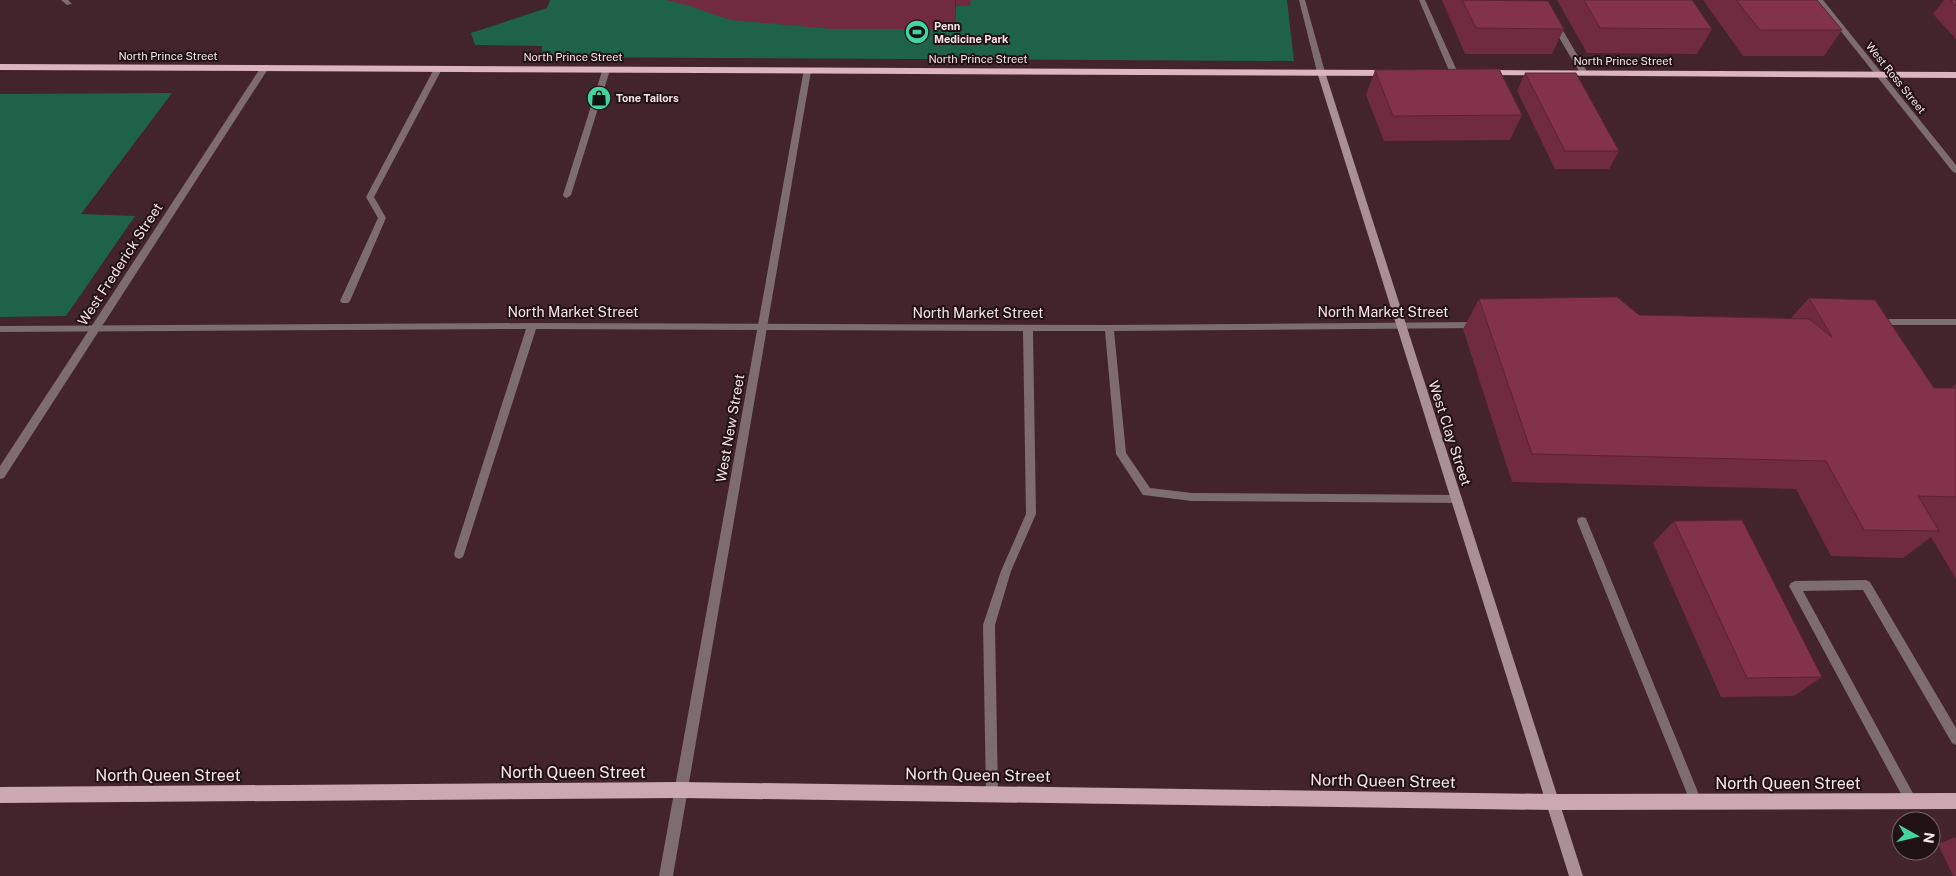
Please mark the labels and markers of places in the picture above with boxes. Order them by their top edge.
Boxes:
sports icon: Penn Medicine Park [904,19,930,45]
place label: Penn Medicine Park [934,20,1009,45]
shop icon: Tone Tailors [586,85,612,111]
place label: Tone Tailors [616,92,679,104]

